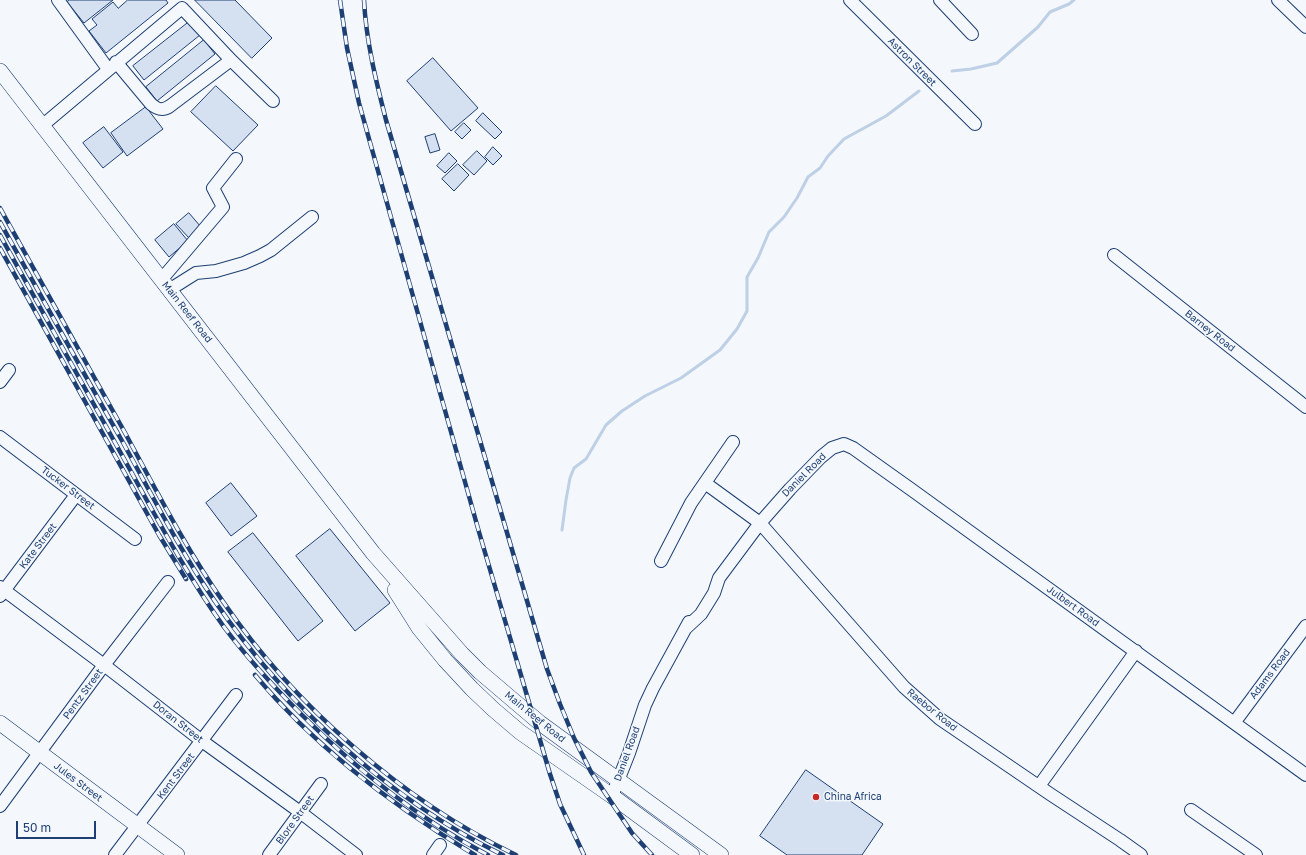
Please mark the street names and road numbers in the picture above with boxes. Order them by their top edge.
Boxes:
street label: Astron Street [885,35,939,89]
street label: Main Reef Road [159,279,215,345]
street label: Barney Road [1182,308,1238,354]
street label: Daniel Road [779,450,829,500]
street label: Tucker Street [39,464,97,512]
street label: Kate Street [17,521,59,571]
street label: Julbert Road [1044,583,1102,629]
street label: Adams Road [1247,647,1293,701]
street label: Pentz Street [61,666,105,722]
street label: Raebor Road [904,686,960,734]
street label: Main Reef Road [502,689,568,745]
street label: Doran Street [150,699,206,745]
street label: Daniel Road [612,725,642,783]
street label: Kent Street [155,751,197,801]
street label: Jules Street [51,760,105,804]
street label: Blore Street [273,793,317,847]

